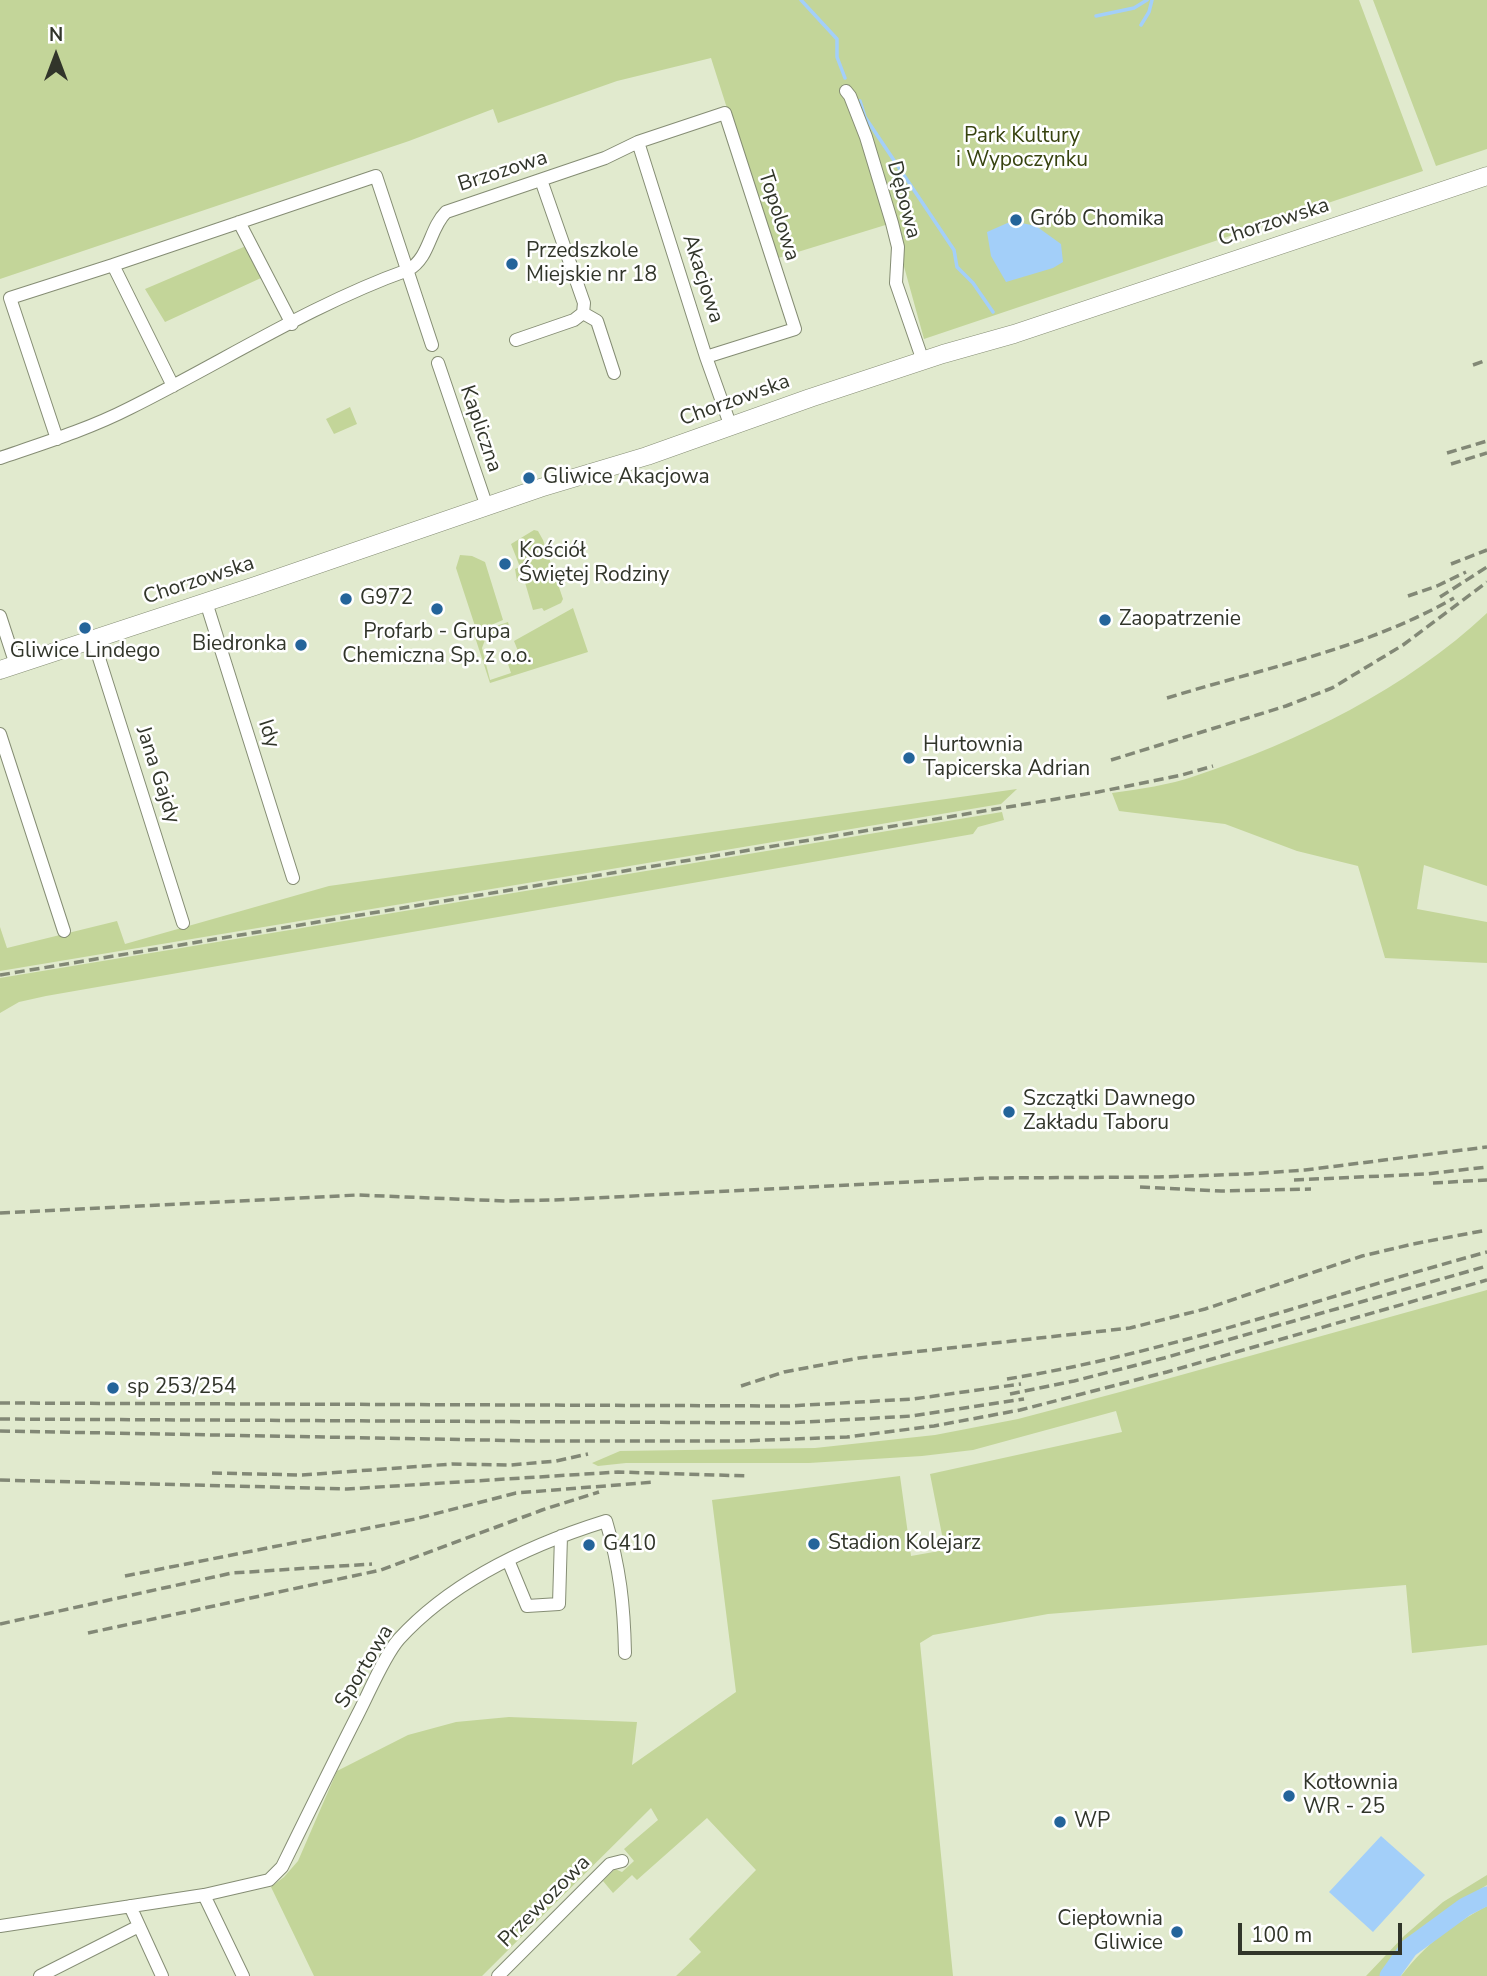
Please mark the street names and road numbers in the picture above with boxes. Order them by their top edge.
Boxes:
street label: Brzozowa [455,146,551,198]
street label: Dębowa [881,159,925,241]
street label: Topolowa [752,168,804,264]
street label: Chorzowska [1215,193,1333,253]
street label: Akacjowa [676,232,728,326]
street label: Chorzowska [676,369,794,433]
street label: Kapliczna [453,382,507,476]
street label: Chorzowska [140,551,258,611]
street label: Idy [252,717,284,751]
street label: Jana Gajdy [129,723,185,827]
street label: Sportowa [330,1621,400,1713]
street label: Przewozowa [494,1851,596,1953]

